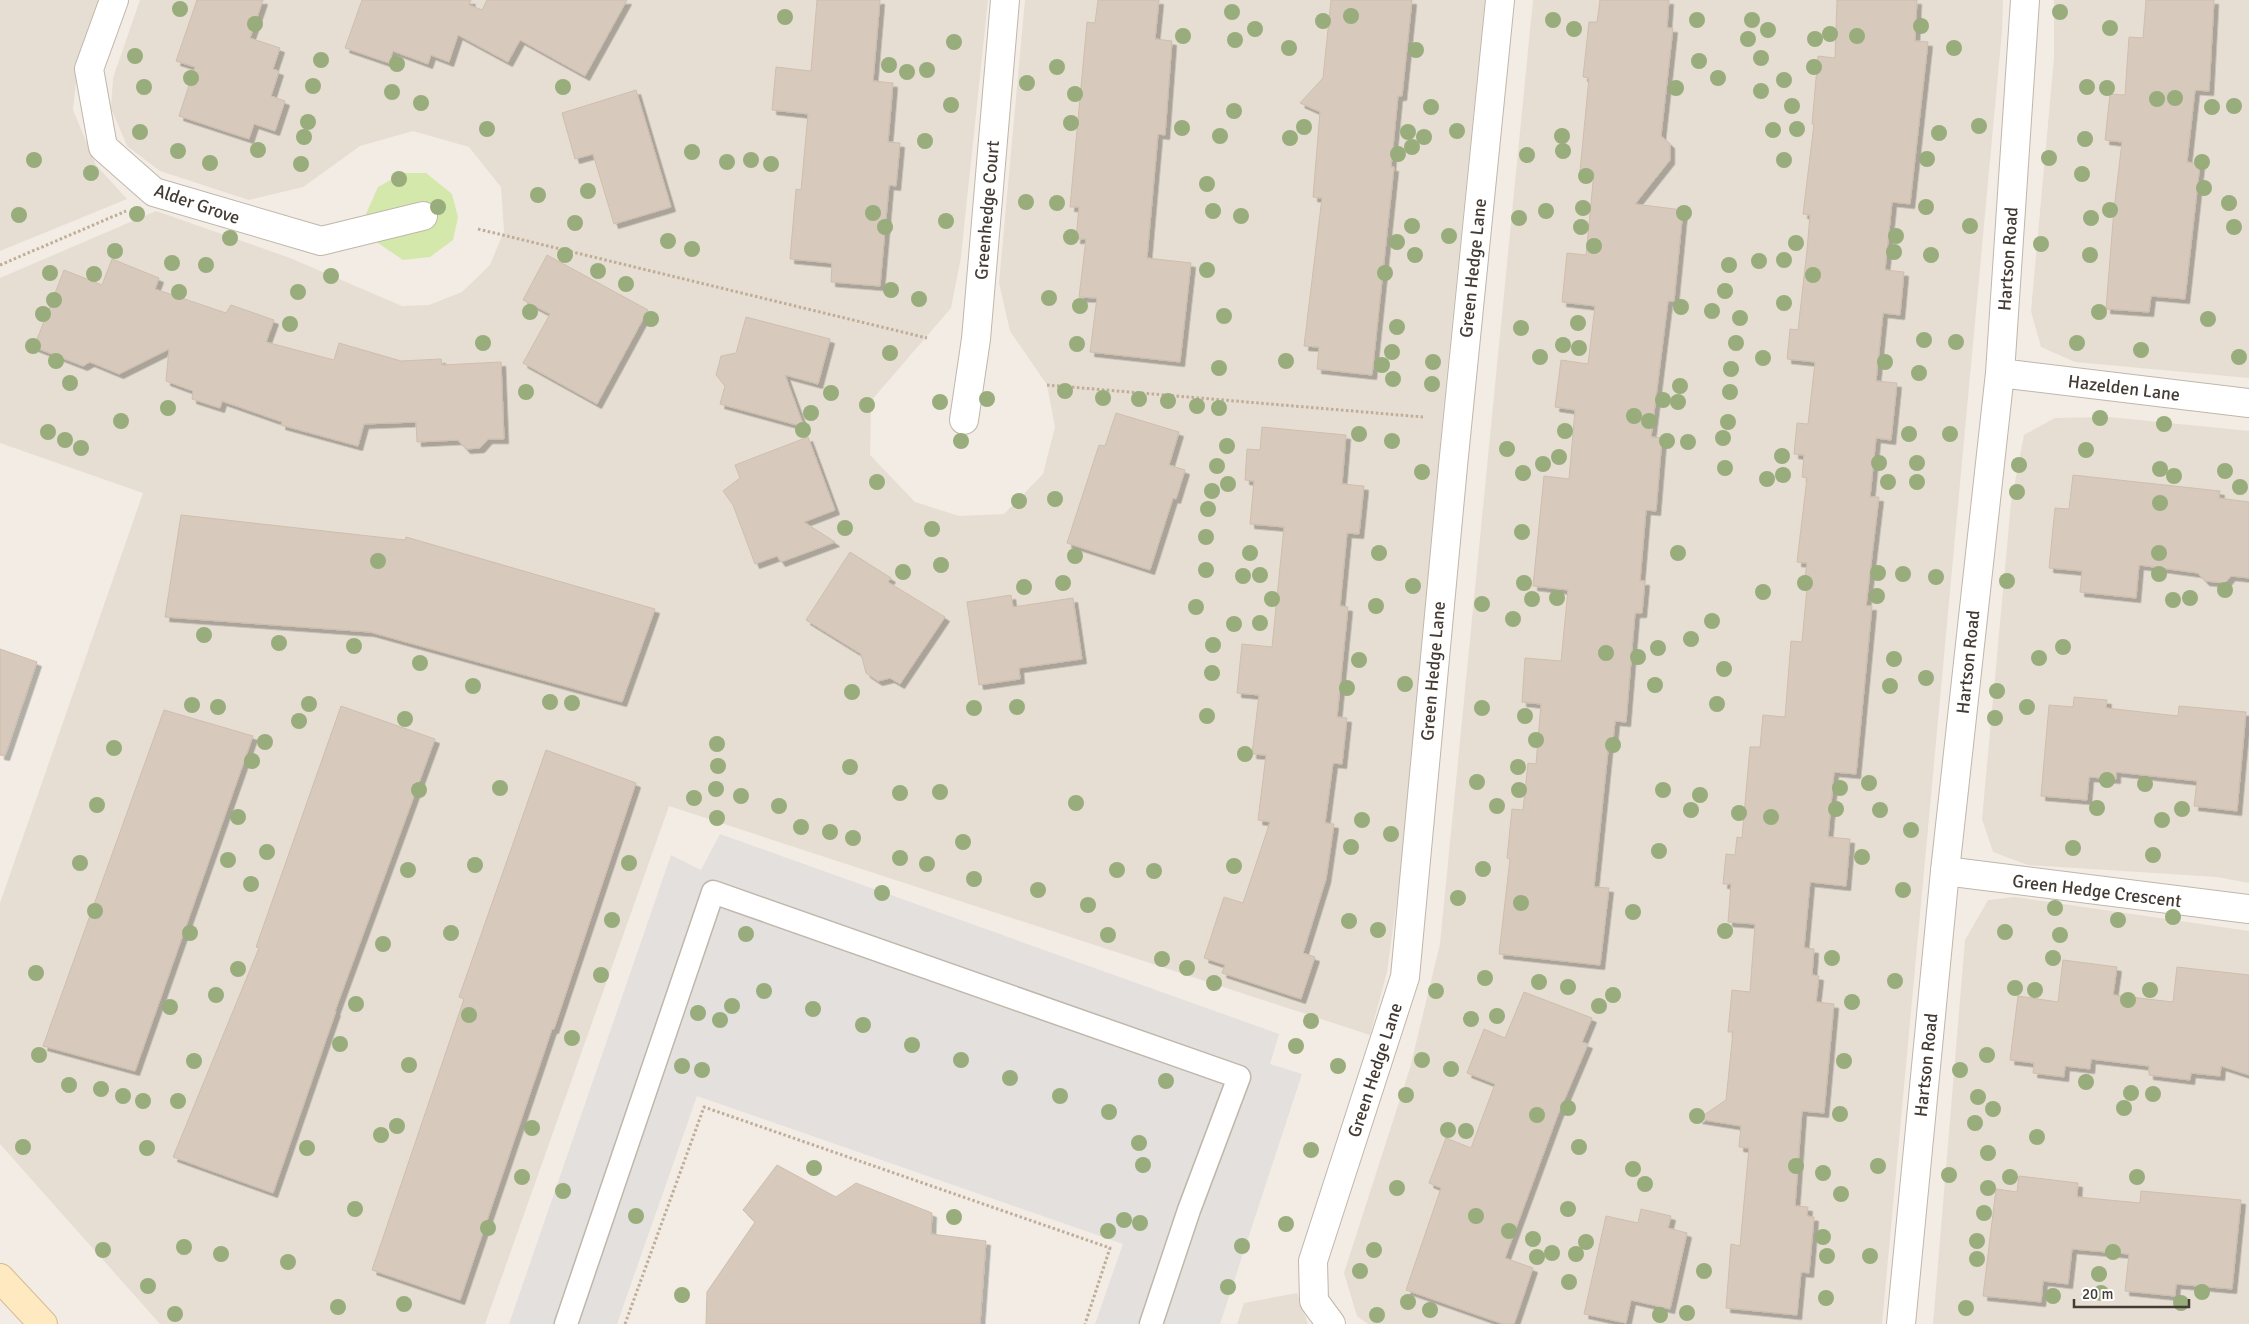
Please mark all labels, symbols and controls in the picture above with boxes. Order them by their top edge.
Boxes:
street label: Greenhedge Court [970,139,1004,281]
street label: Alder Grove [151,179,243,229]
street label: Green Hedge Lane [1455,197,1491,339]
street label: Hartson Road [1993,206,2023,312]
street label: Hazelden Lane [2067,370,2181,406]
street label: Green Hedge Lane [1416,600,1450,742]
street label: Hartson Road [1952,609,1984,715]
street label: Green Hedge Crescent [2011,870,2183,912]
street label: Green Hedge Lane [1343,1000,1407,1140]
street label: Hartson Road [1910,1012,1942,1118]
scale bar [2074,1276,2189,1308]
text: 20 m [2082,1285,2113,1303]

